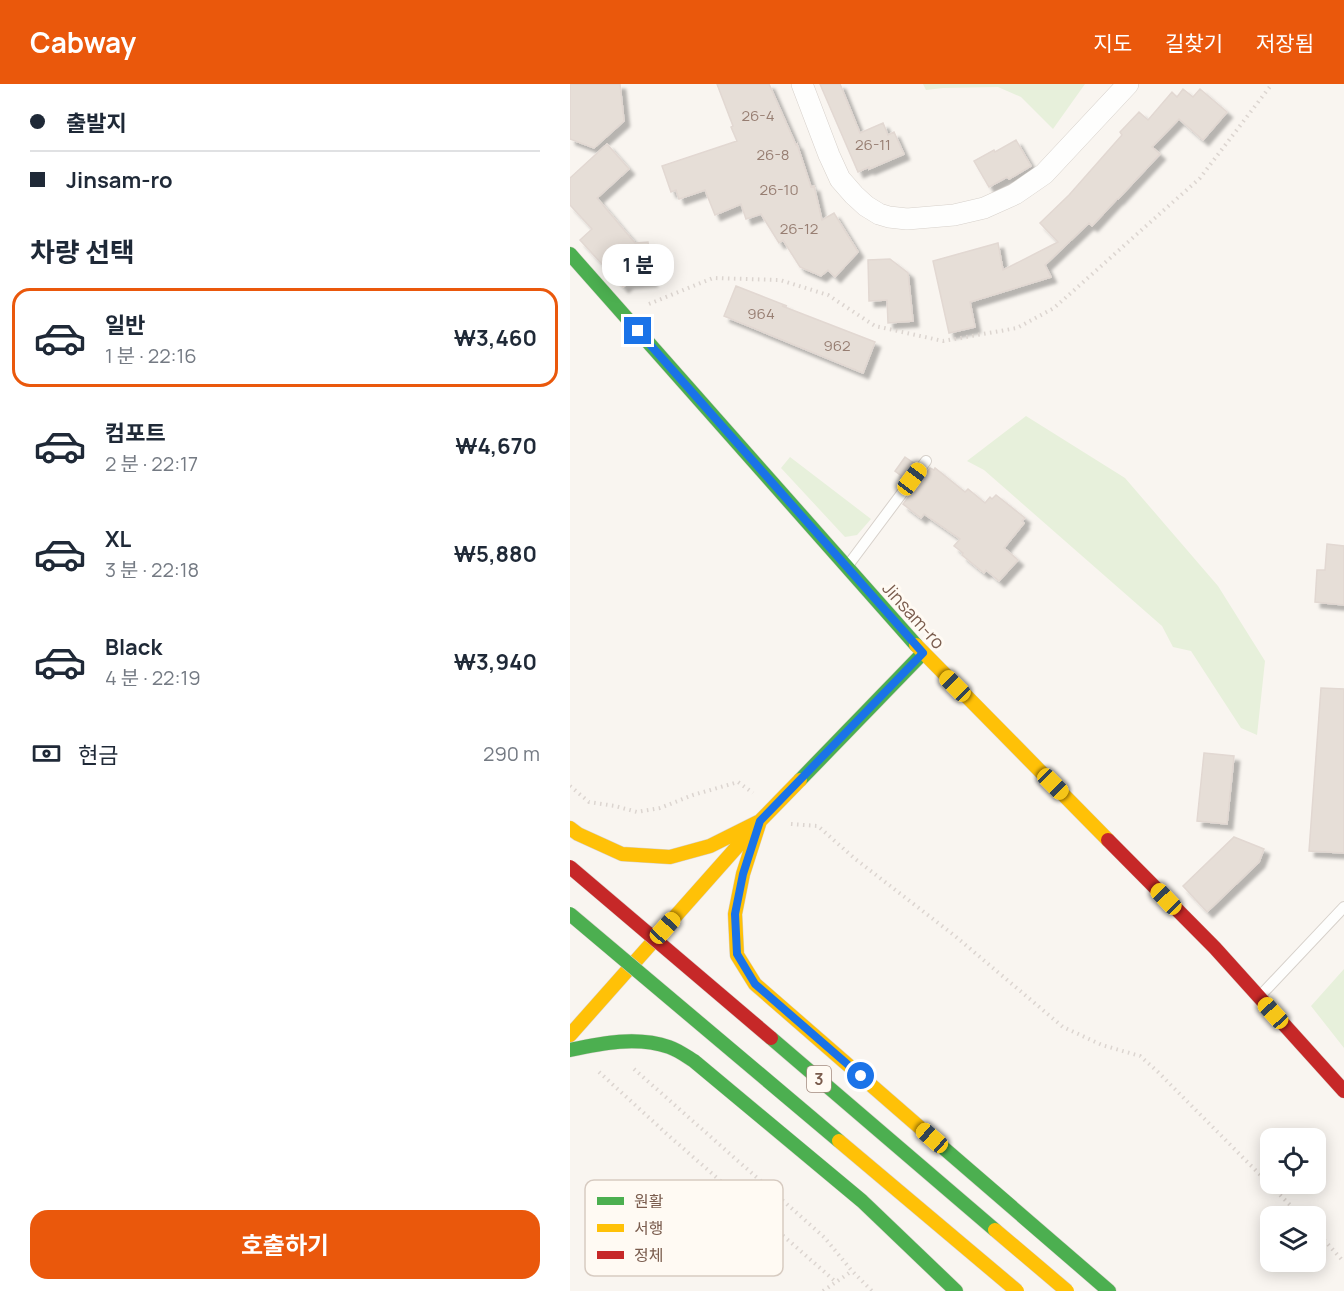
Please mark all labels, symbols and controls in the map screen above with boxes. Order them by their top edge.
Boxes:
text: Cabway [30,23,136,61]
text: 지도 [1093,29,1132,57]
text: 길찾기 [1165,29,1223,57]
text: 저장됨 [1256,29,1314,57]
house number: 26-4 [742,105,775,126]
text: 출발지 [66,108,127,138]
house number: 26-11 [855,134,891,155]
house number: 26-8 [757,144,789,165]
text: Jinsam-ro [66,165,173,195]
house number: 26-10 [759,179,799,200]
house number: 26-12 [780,218,818,239]
text: 차량 선택 [30,233,135,270]
callout: 1 분 [602,244,674,286]
text: 1 분 [622,251,654,278]
house number: 964 [747,303,775,324]
text: 일반 [105,310,145,340]
icon: car [33,311,87,365]
route end [624,317,651,344]
text: ₩3,460 [454,323,537,353]
house number: 962 [823,335,851,356]
text: 1 분 · 22:16 [105,342,197,369]
text: 컴포트 [105,418,166,448]
icon: car [33,419,87,473]
text: ₩4,670 [455,431,537,461]
text: 2 분 · 22:17 [105,450,198,477]
car [894,459,930,499]
text: XL [105,524,131,554]
icon: car [33,527,87,581]
text: ₩5,880 [454,539,537,569]
text: 3 분 · 22:18 [105,556,199,583]
street label: Jinsam-ro [877,576,951,654]
text: Black [105,632,162,662]
icon: car [33,635,87,689]
text: ₩3,940 [454,647,537,677]
text: 4 분 · 22:19 [105,664,201,691]
car [936,667,974,705]
icon: cash [30,737,63,770]
text: 현금 [78,740,118,770]
text: 290 m [483,740,540,767]
car [1034,765,1072,803]
car [1147,880,1185,918]
car [646,909,684,947]
car [1254,994,1292,1032]
route start [847,1062,874,1089]
road number: 3 [807,1066,831,1092]
car [913,1119,951,1157]
map controls [1260,1128,1326,1272]
button: locate [1260,1128,1326,1194]
legend [585,1180,783,1276]
text: 원활 [634,1190,664,1212]
button: layers [1260,1206,1326,1272]
button: 호출하기 [30,1210,540,1279]
text: 서행 [634,1217,663,1239]
text: 정체 [634,1244,663,1266]

